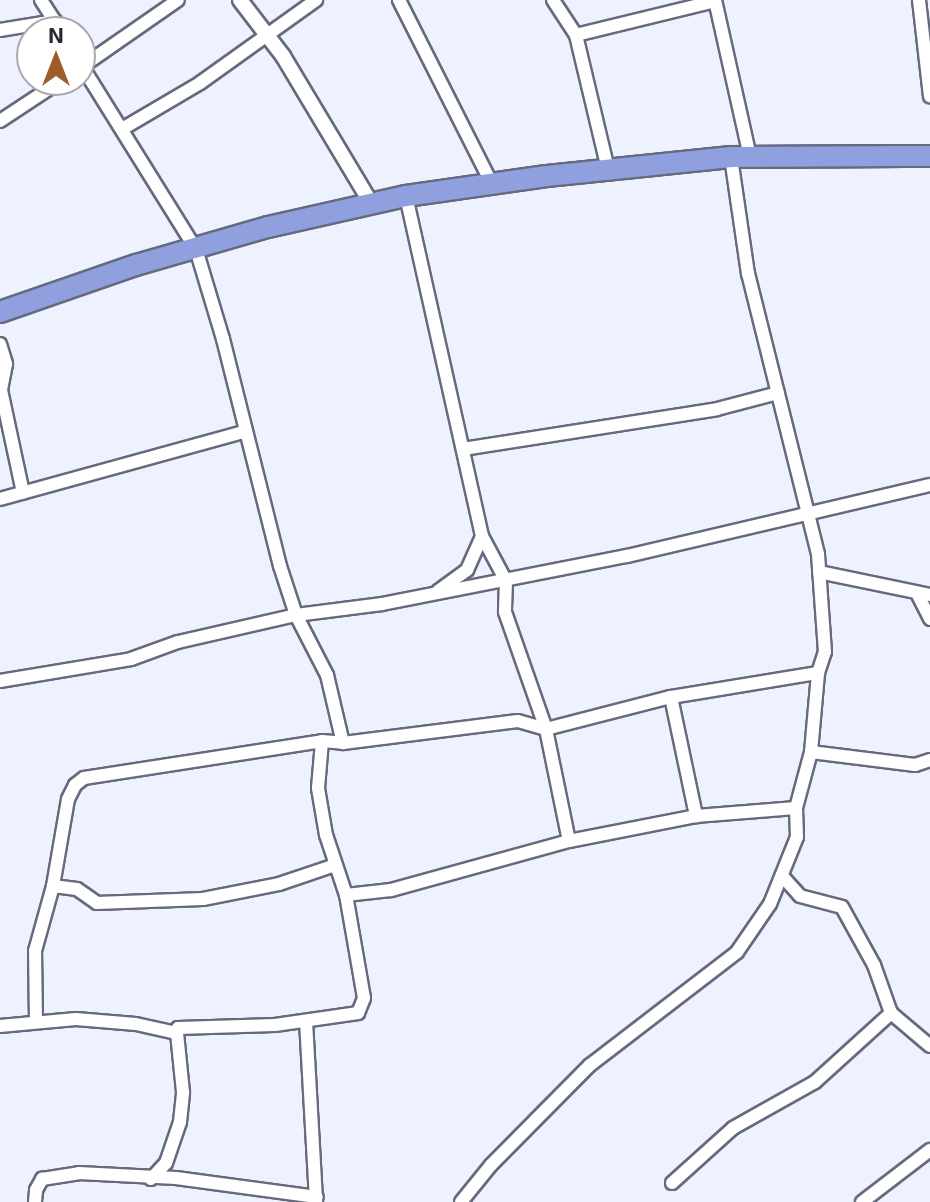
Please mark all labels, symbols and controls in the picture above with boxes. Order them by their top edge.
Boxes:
north arrow [16,16,96,96]
text: N [48,21,64,47]

